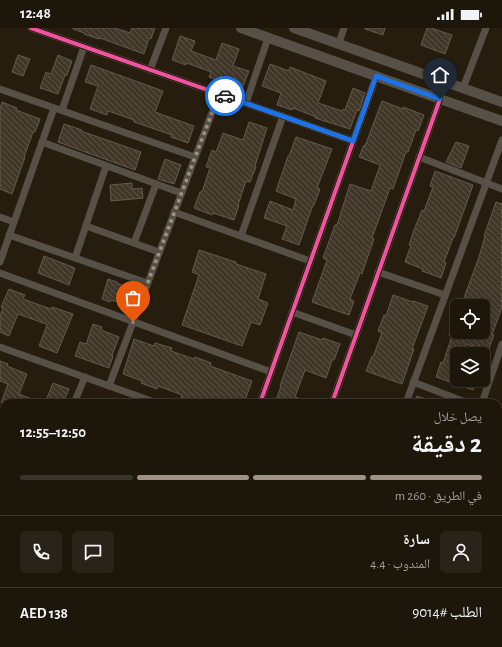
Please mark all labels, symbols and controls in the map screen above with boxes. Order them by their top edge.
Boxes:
text: 12:48 [20,6,51,21]
pin [423,58,457,99]
icon: home [429,64,451,86]
courier [205,76,245,116]
icon: car [214,85,236,107]
pin [116,281,150,322]
icon: bag [122,287,144,309]
map controls [450,299,490,387]
button: locate [450,299,490,339]
button: layers [450,347,490,387]
text: يصل خلال [434,411,482,424]
text: 12:50–12:55 [20,425,86,440]
text: 2 دقيقة [411,431,482,457]
text: في الطريق · 260 m [395,490,482,503]
button: phone [20,531,62,573]
button: chat [72,531,114,573]
button: person [440,531,482,573]
text: سارة [403,532,430,547]
text: المندوب · 4.4 [370,558,430,571]
text: الطلب #9014 [412,605,482,620]
text: AED 138 [20,606,68,621]

